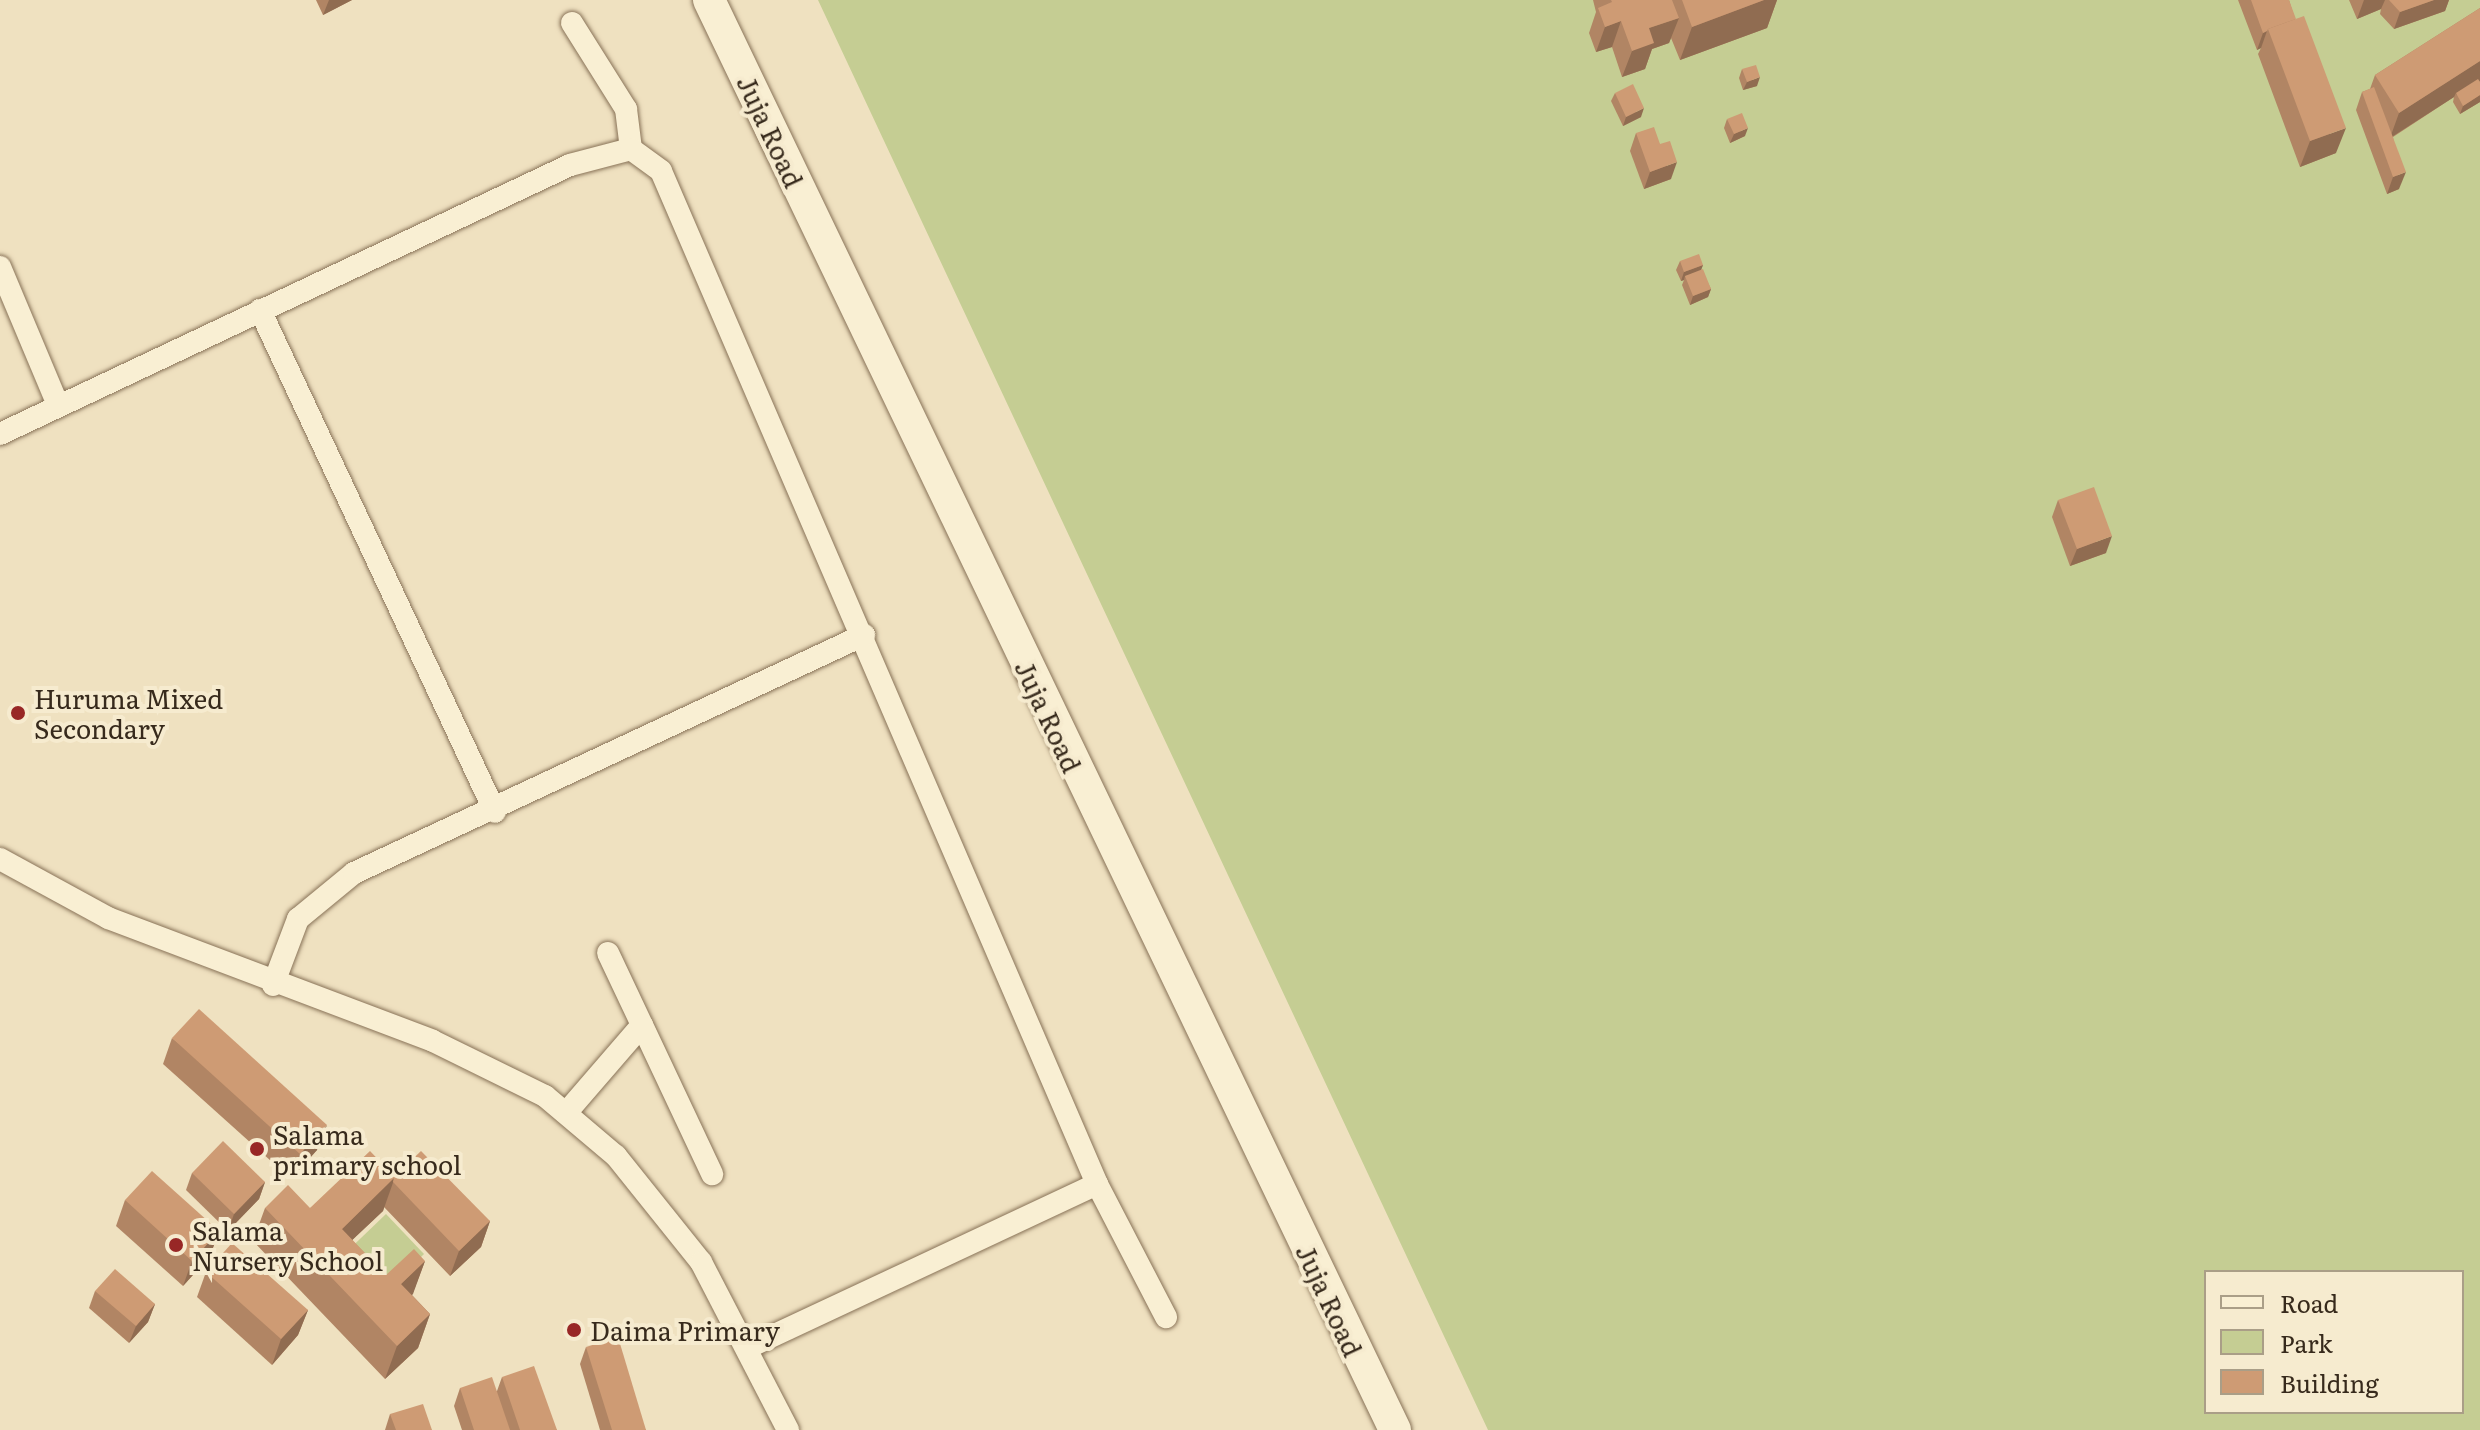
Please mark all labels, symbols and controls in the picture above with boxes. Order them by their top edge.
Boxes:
street label: Juja Road [731,70,811,192]
street label: Juja Road [1009,655,1089,777]
place label: Huruma Mixed Secondary [34,682,223,744]
marker: Huruma Mixed Secondary [9,704,27,722]
place label: Salama primary school [273,1118,462,1180]
marker: Salama primary school [248,1140,266,1158]
place label: Salama Nursery School [192,1214,383,1276]
marker: Salama Nursery School [167,1236,185,1254]
street label: Juja Road [1290,1239,1370,1361]
legend [2204,1270,2464,1414]
text: Road [2280,1285,2338,1320]
place label: Daima Primary [590,1314,780,1346]
marker: Daima Primary [565,1321,583,1339]
text: Park [2280,1325,2333,1360]
text: Building [2280,1365,2379,1400]

